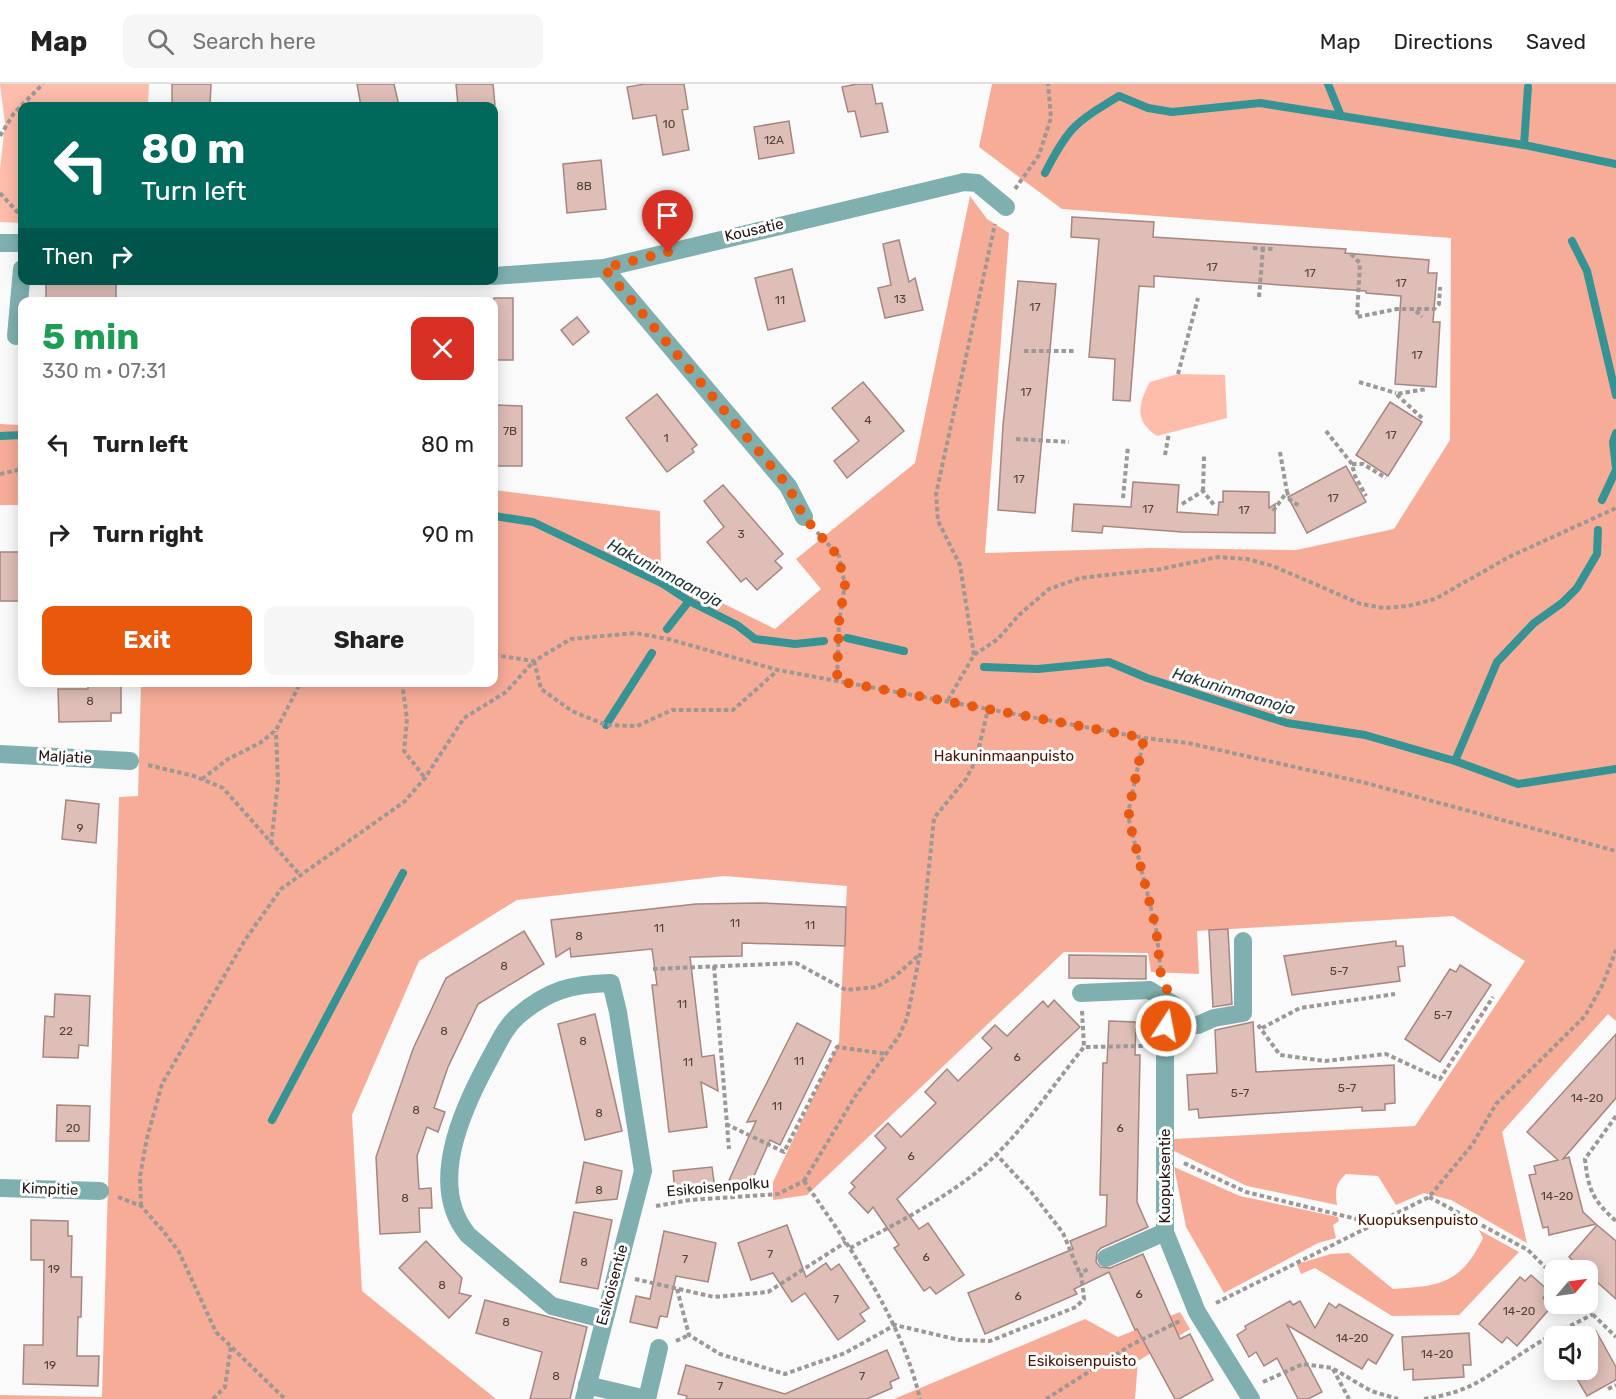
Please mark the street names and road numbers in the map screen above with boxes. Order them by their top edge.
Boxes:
street label: Kousatie [723,214,785,246]
street label: Maljatie [38,747,92,767]
street label: Kuopuksentie [1156,1129,1174,1223]
street label: Esikoisenpolku [666,1174,770,1200]
street label: Kimpitie [21,1179,79,1199]
street label: Esikoisentie [593,1243,631,1327]

